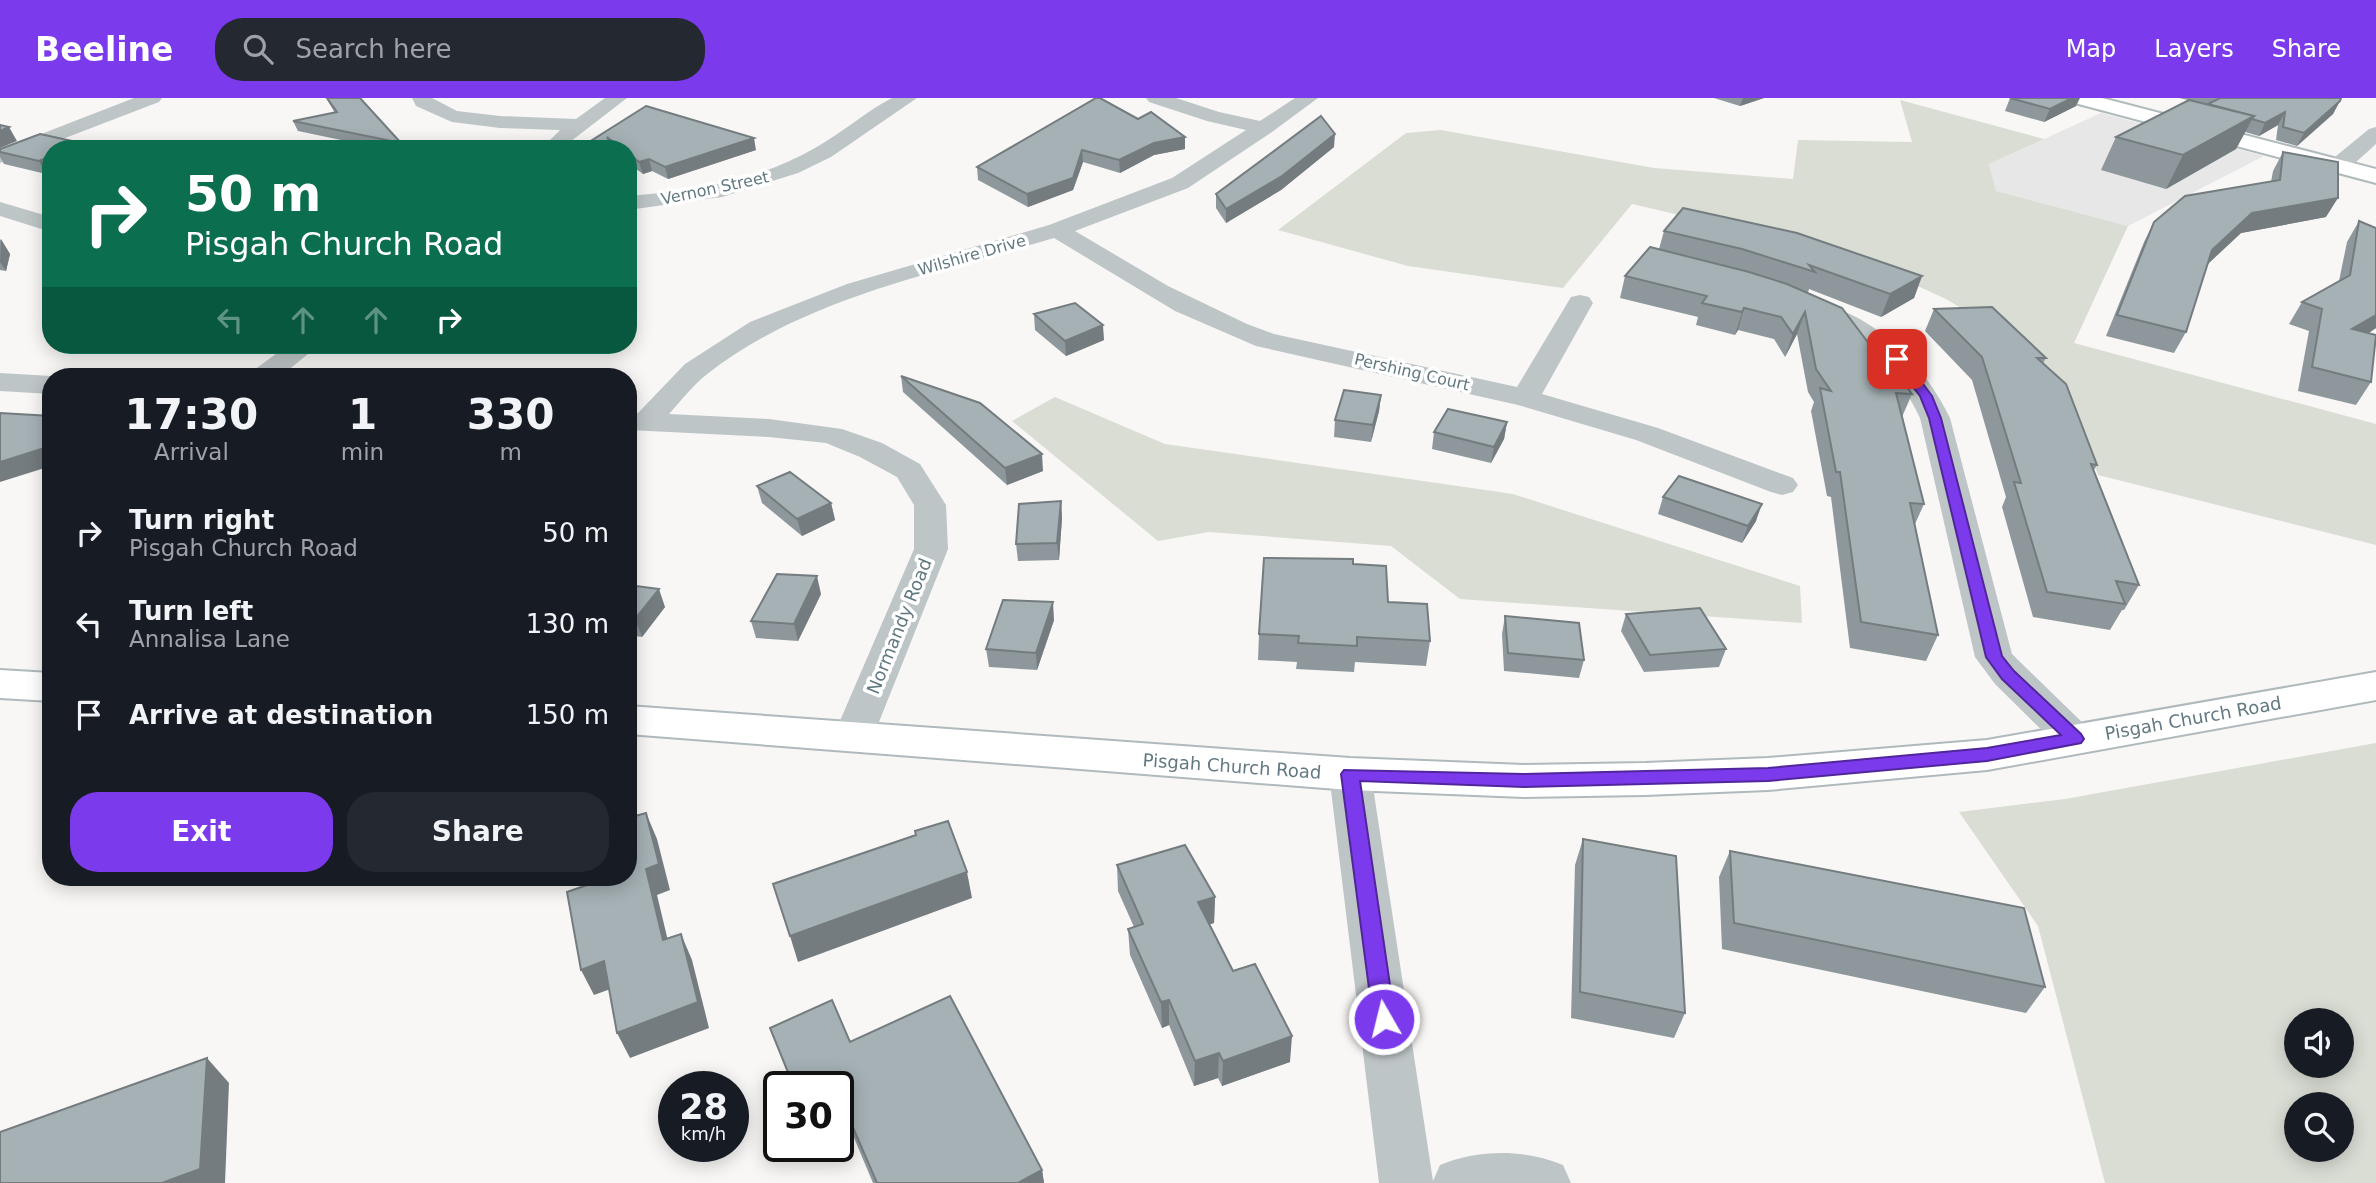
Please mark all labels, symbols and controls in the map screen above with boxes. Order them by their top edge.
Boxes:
search box [215,18,705,81]
text: Beeline [35,30,173,69]
icon: search [239,30,277,68]
text: Search here [295,34,452,64]
text: Map [2066,35,2116,63]
text: Layers [2154,35,2234,63]
text: Share [2272,35,2341,63]
text: 50 m [185,166,321,223]
street label: Vernon Street [659,167,771,209]
icon: right [70,168,161,259]
text: Pisgah Church Road [185,225,503,263]
street label: Wilshire Drive [916,231,1028,279]
icon: left [211,301,249,339]
icon: ahead [284,301,322,339]
icon: ahead [357,301,395,339]
icon: right [430,301,468,339]
pin [1867,329,1927,389]
icon: arrive [1878,340,1916,378]
street label: Pershing Court [1352,349,1472,395]
text: 17:30 [125,390,258,439]
text: 1 [348,390,377,439]
text: 330 [467,390,554,439]
text: Arrival [154,439,229,465]
text: min [341,439,384,465]
text: m [499,439,522,465]
text: Turn right [129,505,274,535]
icon: right [70,514,108,552]
text: 50 m [542,518,609,548]
text: Pisgah Church Road [129,535,358,561]
street label: Normandy Road [862,555,936,697]
text: Turn left [129,596,253,626]
icon: left [70,605,108,643]
text: 130 m [526,609,609,639]
text: Annalisa Lane [129,626,290,652]
street label: Pisgah Church Road [2103,692,2283,744]
icon: arrive [70,696,108,734]
text: Arrive at destination [129,700,433,730]
text: 150 m [526,700,609,730]
street label: Pisgah Church Road [1142,749,1322,783]
button: Exit [70,792,333,872]
button: Share [347,792,609,872]
position arrow [1347,982,1421,1056]
map controls [2284,1008,2354,1162]
button: sound [2284,1008,2354,1078]
speed limit sign: 30 [763,1071,854,1162]
text: 28 [679,1087,728,1127]
button: search [2284,1092,2354,1162]
text: km/h [681,1123,726,1144]

